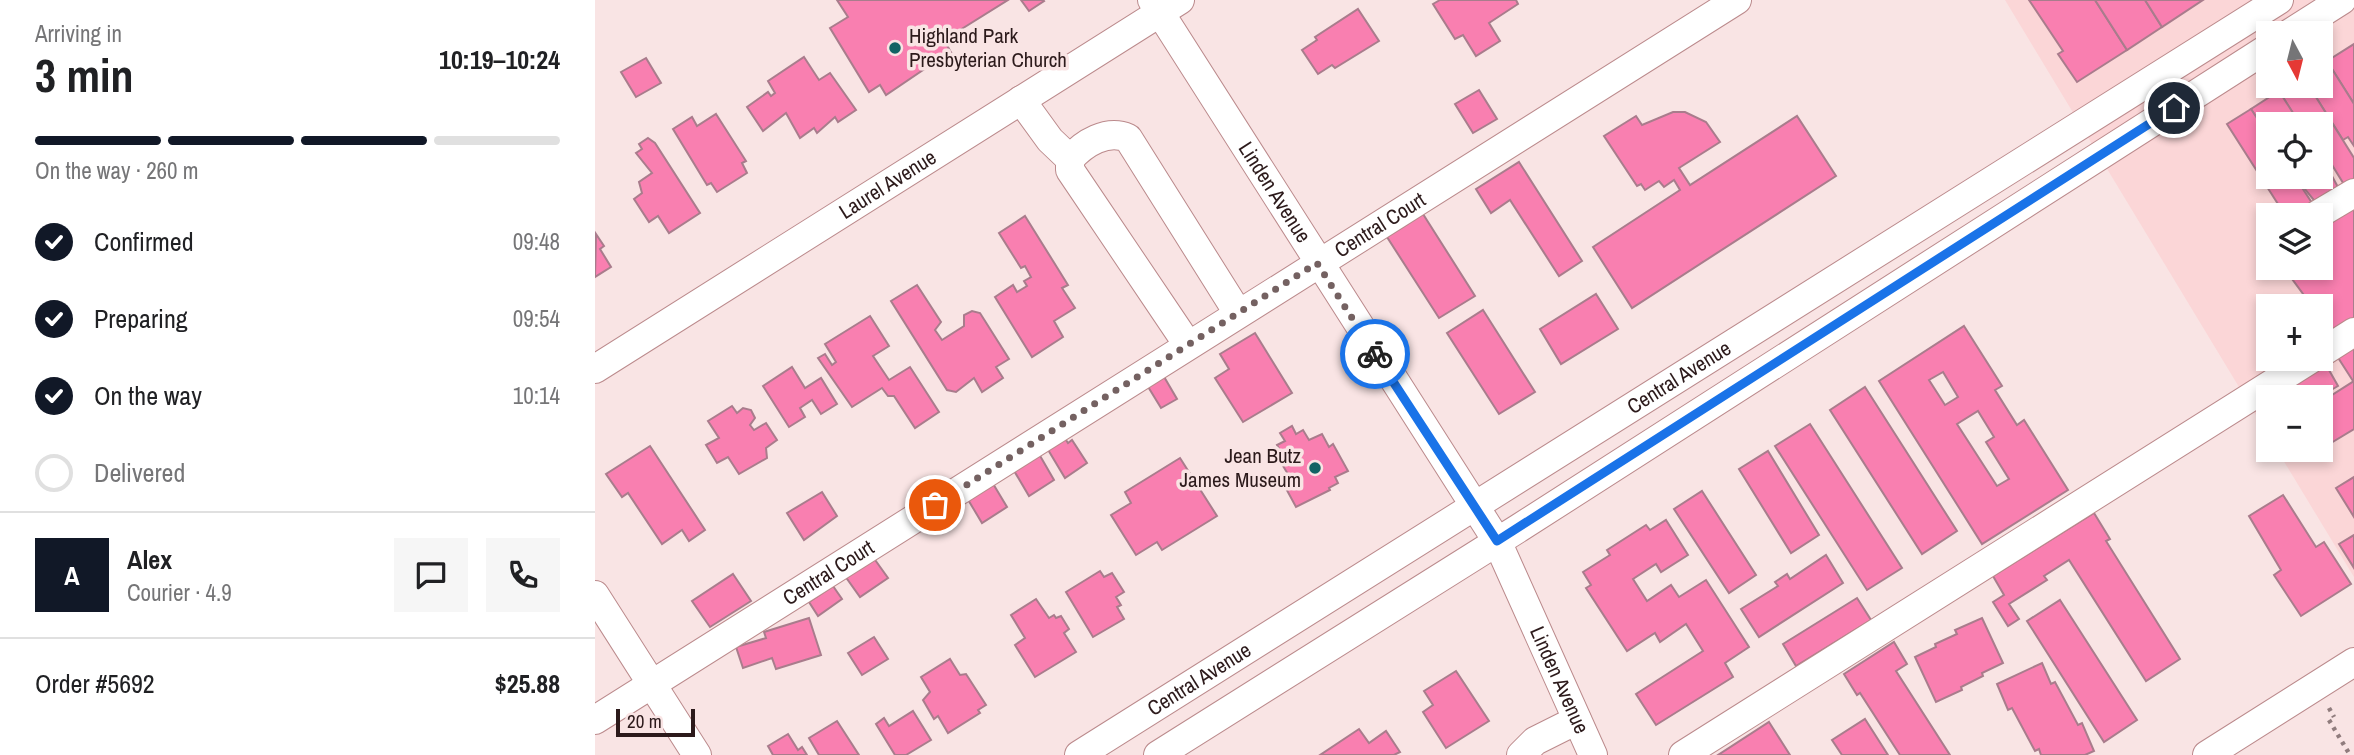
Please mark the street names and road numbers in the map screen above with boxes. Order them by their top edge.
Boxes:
street label: Linden Avenue [1232,136,1318,248]
street label: Laurel Avenue [833,142,942,226]
street label: Central Court [1329,185,1431,264]
street label: Central Avenue [1621,333,1736,421]
street label: Central Court [777,533,879,612]
street label: Linden Avenue [1523,622,1597,738]
street label: Central Avenue [1141,635,1256,723]

